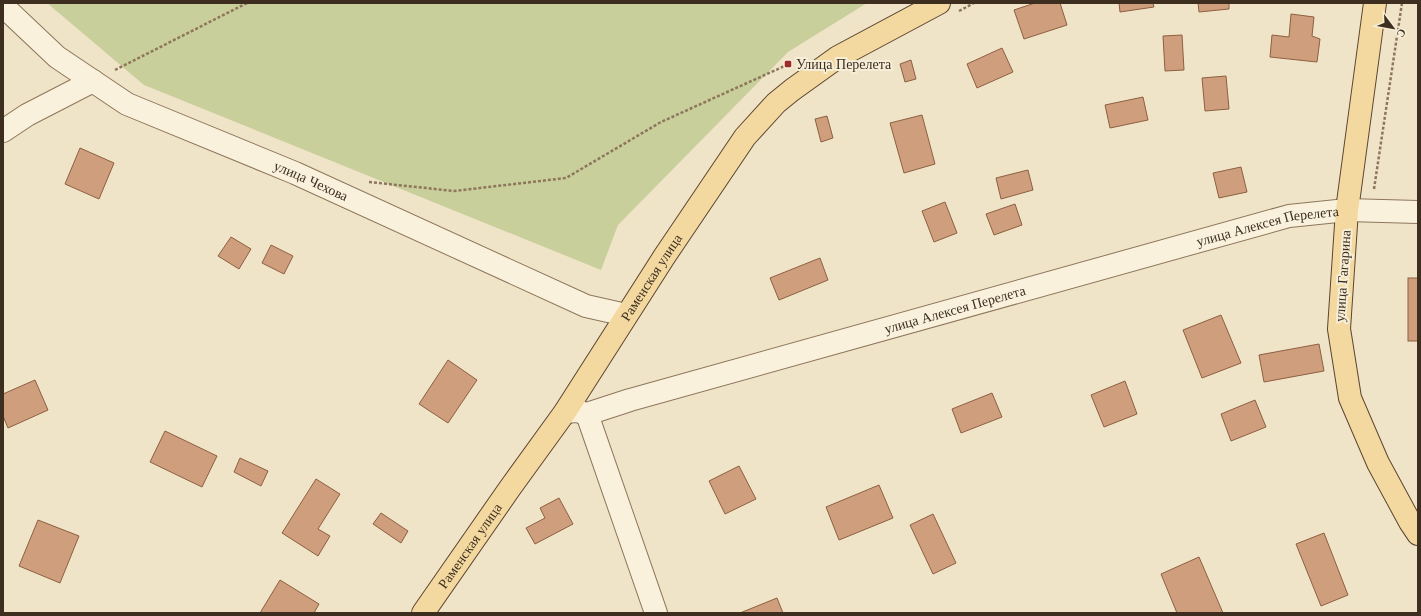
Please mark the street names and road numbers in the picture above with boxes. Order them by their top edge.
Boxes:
street label: улица Чехова [272,158,351,204]
street label: улица Алексея Перелета [1195,203,1340,249]
street label: улица Гагарина [1332,229,1354,323]
street label: Раменская улица [618,231,685,324]
street label: улица Алексея Перелета [883,282,1028,336]
street label: Раменская улица [435,500,505,591]

